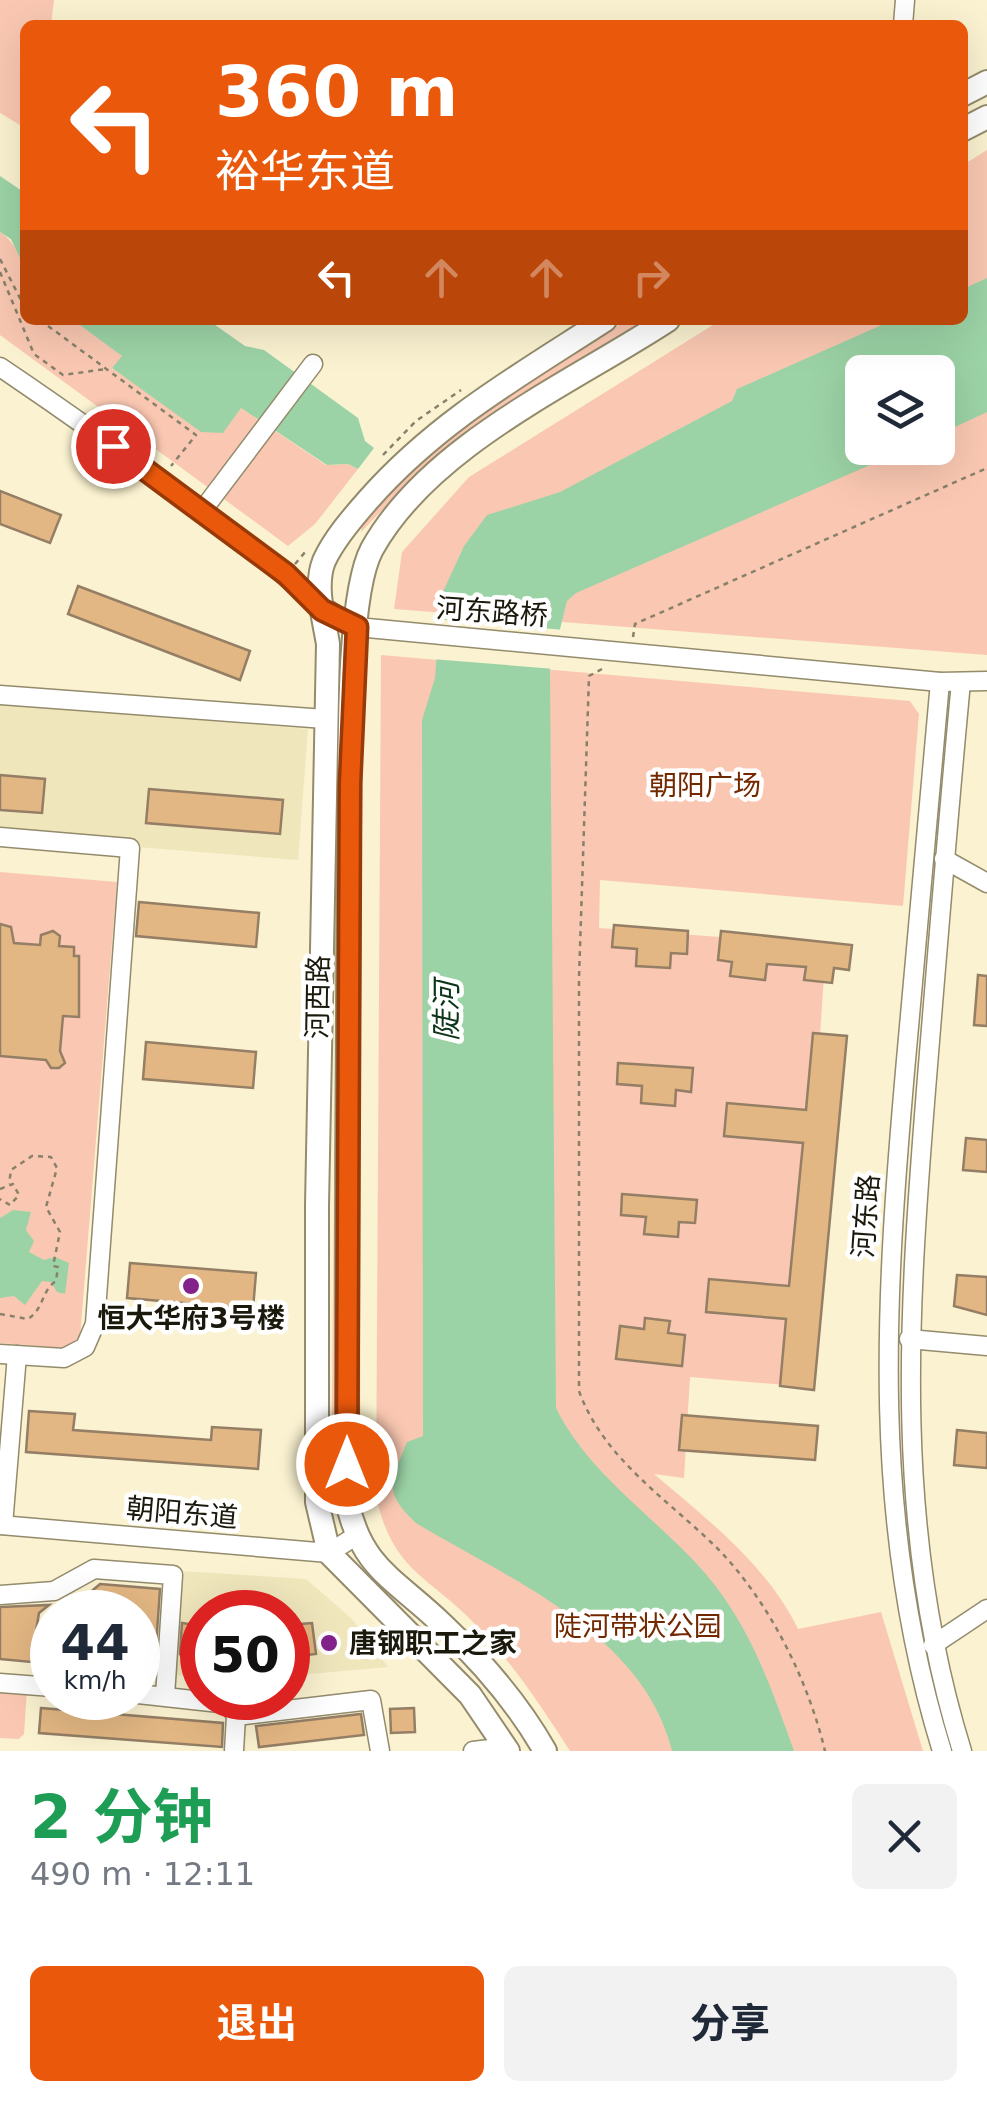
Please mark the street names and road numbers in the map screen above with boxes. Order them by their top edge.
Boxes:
street label: 河东路桥 [435,592,549,632]
street label: 河西路 [301,955,335,1039]
street label: 河东路 [847,1173,885,1259]
street label: 朝阳东道 [125,1492,239,1534]

